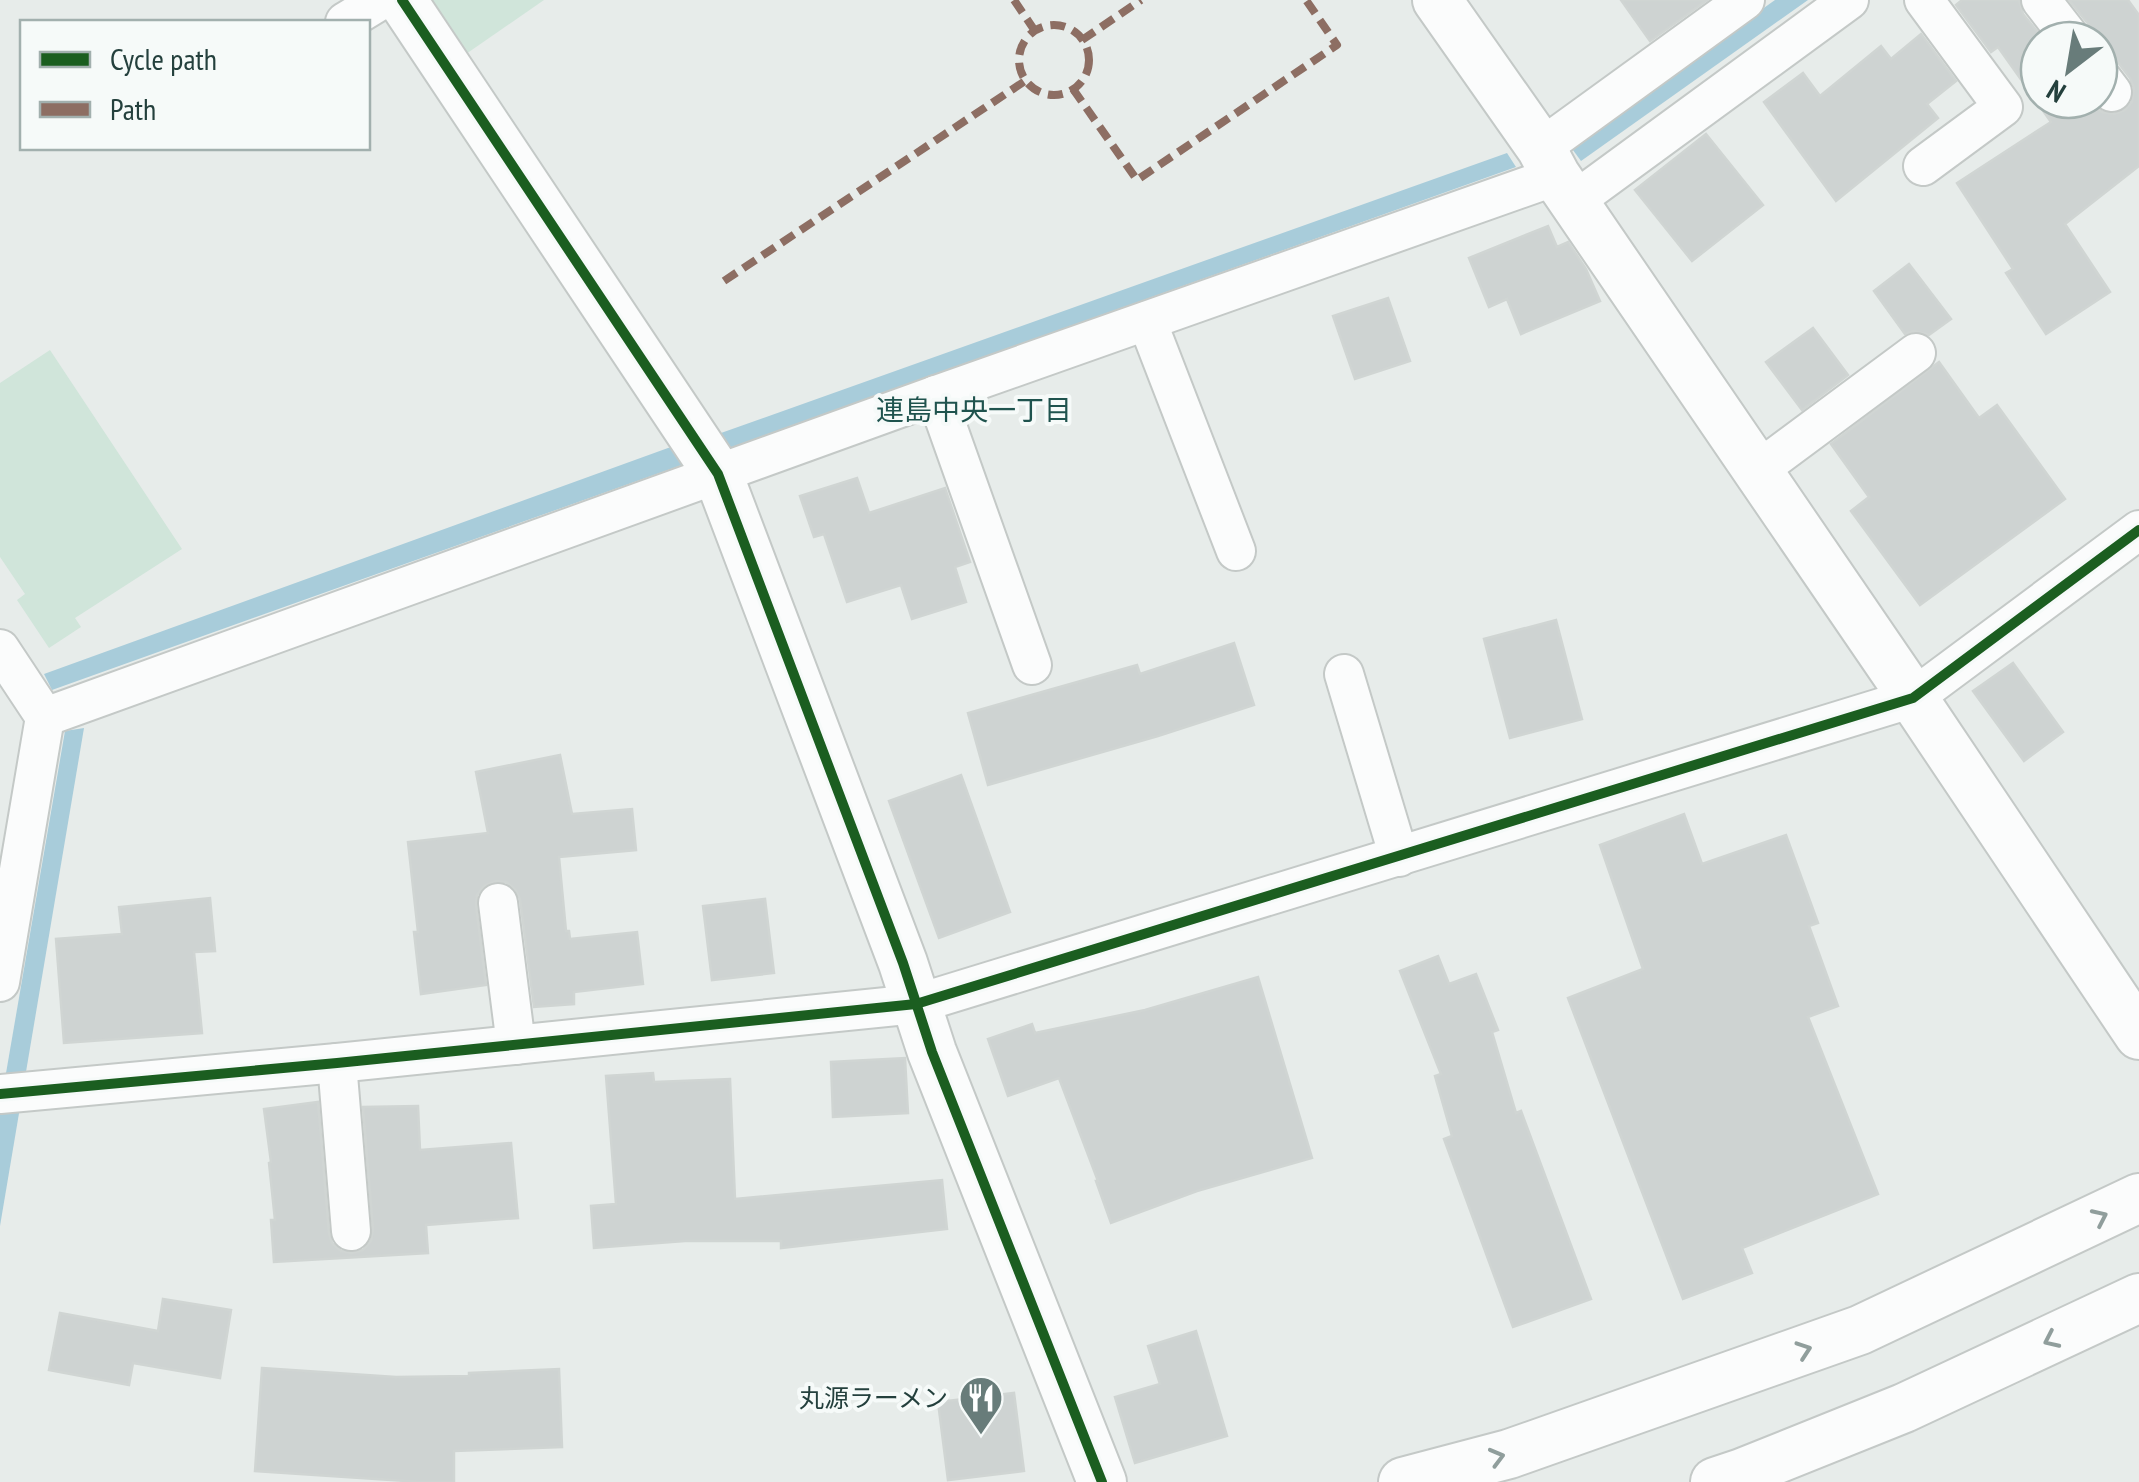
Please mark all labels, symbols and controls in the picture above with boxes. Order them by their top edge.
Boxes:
legend [20,20,370,150]
north arrow [2019,20,2119,120]
text: Cycle path [110,39,217,78]
text: N [2040,72,2072,112]
text: Path [110,89,156,128]
district label: 連島中央一丁目 [876,391,1072,428]
one-way arrow [2090,1209,2108,1229]
one-way arrow [2043,1327,2061,1347]
one-way arrow [1794,1341,1811,1362]
restaurant icon: 丸源ラーメン [958,1375,1004,1436]
place label: 丸源ラーメン [799,1382,948,1414]
one-way arrow [1488,1448,1505,1469]

